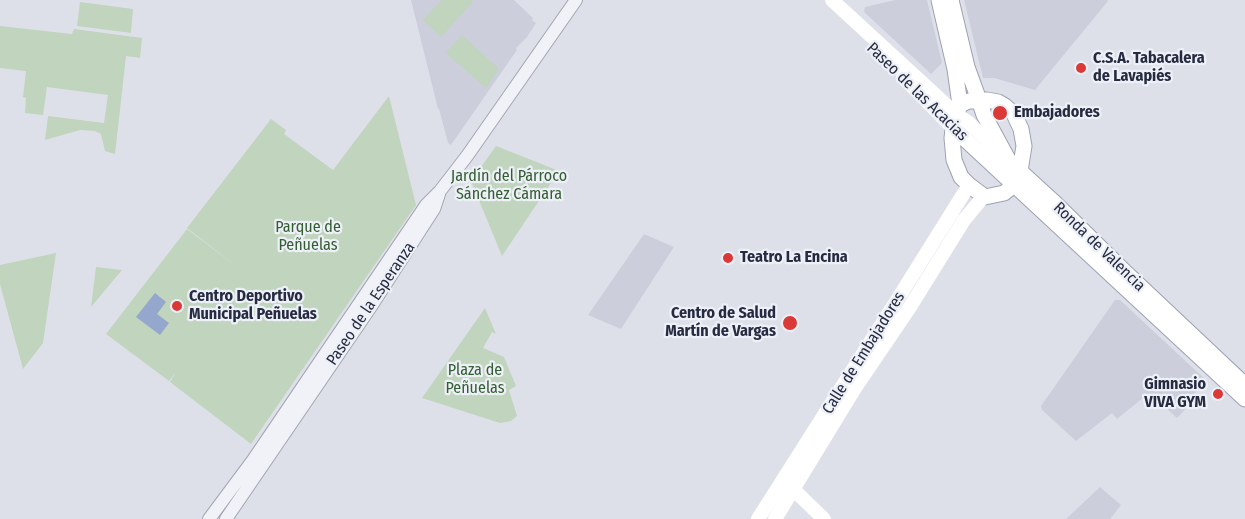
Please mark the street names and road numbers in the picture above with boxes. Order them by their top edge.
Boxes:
street label: Paseo de las Acacias [862,39,972,145]
street label: Ronda de Valencia [1049,198,1149,296]
street label: Paseo de la Esperanza [323,239,419,369]
street label: Calle de Embajadores [819,288,909,418]

